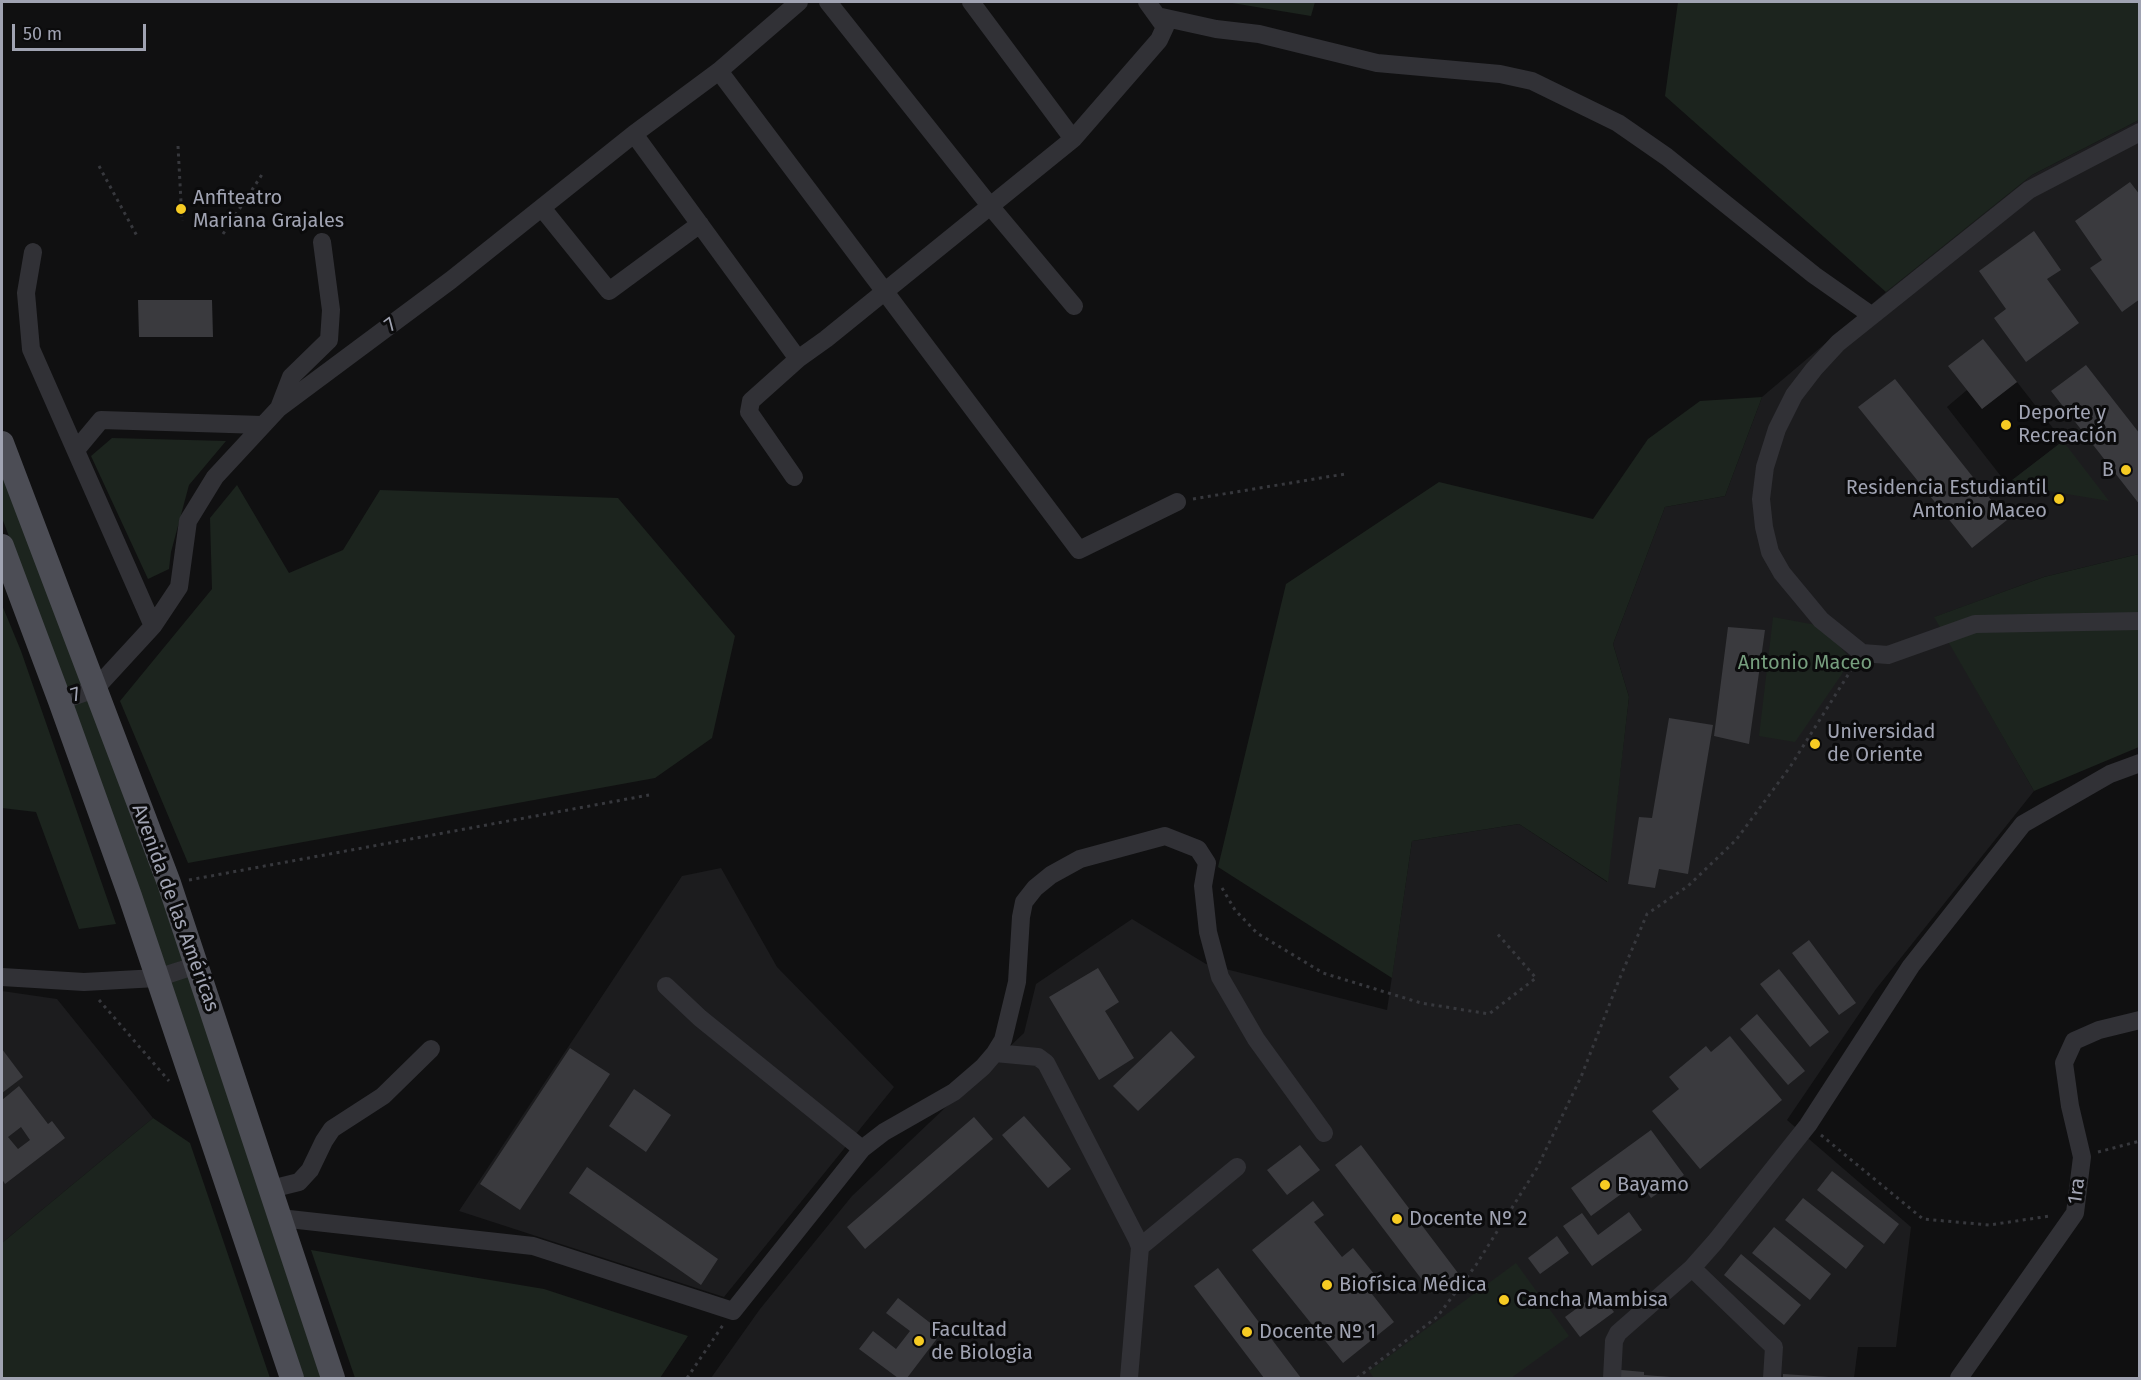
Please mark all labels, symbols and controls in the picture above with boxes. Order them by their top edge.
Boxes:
scale bar [15,12,148,50]
text: 50 m [23,23,62,45]
place label: Anfiteatro Mariana Grajales [193,186,344,233]
marker: Anfiteatro Mariana Grajales [174,202,188,216]
street label: 7 [380,313,402,337]
place label: Deporte y Recreación [2018,401,2118,448]
marker: Deporte y Recreación [1999,418,2013,432]
place label: B [2102,458,2114,482]
marker: B [2119,463,2133,477]
place label: Residencia Estudiantil Antonio Maceo [1846,476,2047,523]
marker: Residencia Estudiantil Antonio Maceo [2052,492,2066,506]
park label: Antonio Maceo [1738,651,1872,675]
street label: 7 [68,682,84,708]
place label: Universidad de Oriente [1827,720,1935,767]
marker: Universidad de Oriente [1808,737,1822,751]
street label: Avenida de las Américas [126,801,224,1015]
place label: Bayamo [1617,1173,1689,1197]
street label: 1ra [2063,1176,2091,1206]
marker: Bayamo [1598,1178,1612,1192]
place label: Docente Nº 2 [1409,1207,1527,1231]
marker: Docente Nº 2 [1390,1212,1404,1226]
place label: Biofísica Médica [1339,1273,1487,1297]
marker: Biofísica Médica [1320,1278,1334,1292]
place label: Cancha Mambisa [1516,1288,1668,1312]
marker: Cancha Mambisa [1497,1293,1511,1307]
place label: Facultad de Biologia [931,1318,1033,1365]
place label: Docente Nº 1 [1259,1320,1376,1344]
marker: Docente Nº 1 [1240,1325,1254,1339]
marker: Facultad de Biologia [912,1334,926,1348]

